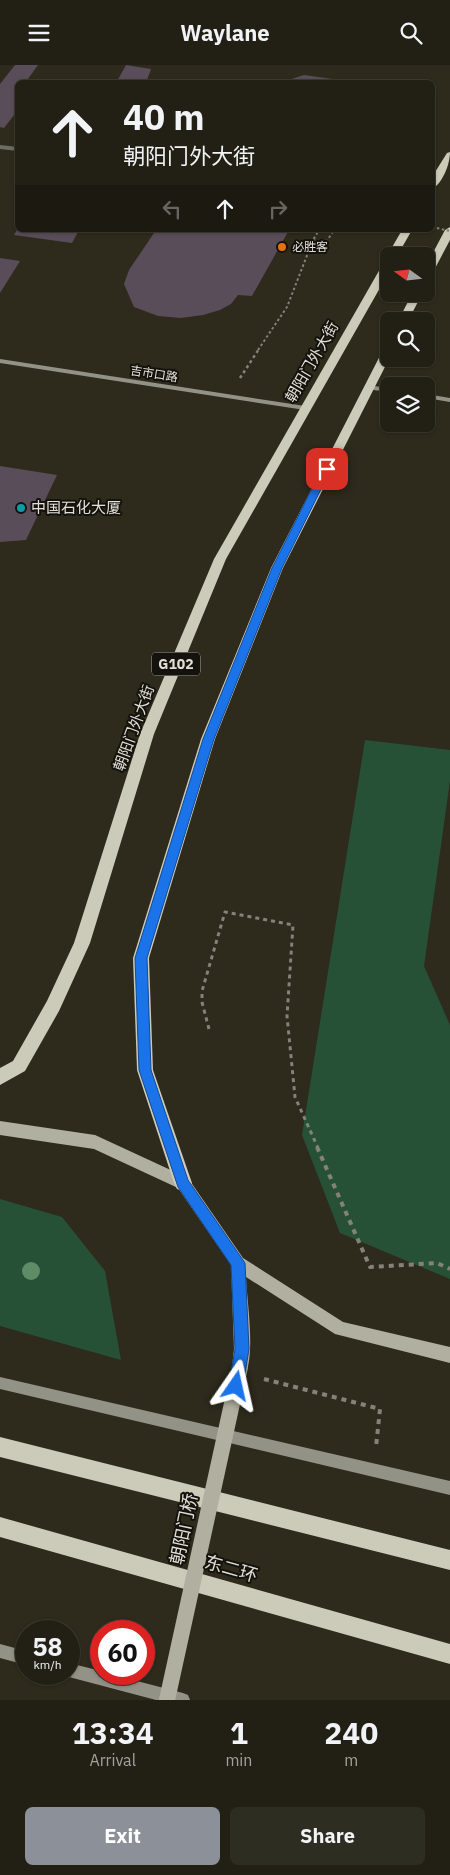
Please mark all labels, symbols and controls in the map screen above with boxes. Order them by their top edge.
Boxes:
text: Waylane [180,18,270,47]
icon: menu [25,19,53,47]
icon: search [397,19,425,47]
text: 40 m [123,94,205,140]
icon: ahead [40,100,105,165]
text: 朝阳门外大街 [123,141,255,170]
icon: left [158,195,186,223]
icon: ahead [211,195,239,223]
icon: right [264,195,292,223]
place label: 必胜客 [292,239,328,254]
marker: 必胜客 [276,241,288,253]
north arrow [380,247,435,303]
map controls [380,247,435,432]
button: search [380,312,435,367]
street label: 朝阳门外大街 [281,318,342,405]
street label: 吉市口路 [129,362,179,385]
button: layers [380,377,435,432]
pin [306,448,348,490]
icon: arrive [313,455,341,483]
place label: 中国石化大厦 [31,498,121,517]
marker: 中国石化大厦 [15,502,27,514]
road number: G102 [152,653,200,675]
street label: 朝阳门外大街 [109,682,158,773]
position arrow [209,1359,261,1411]
street label: 朝阳门桥 [165,1491,202,1567]
street label: 东二环 [202,1550,260,1587]
speed limit sign: 60 [90,1620,155,1685]
text: 58 [32,1630,63,1663]
text: km/h [33,1657,62,1672]
text: 13:34 [72,1713,154,1752]
text: 1 [230,1713,248,1752]
text: 240 [324,1713,378,1752]
text: Arrival [89,1750,136,1770]
text: min [225,1750,252,1770]
text: m [344,1750,358,1770]
button: Exit [25,1807,220,1865]
button: Share [230,1807,425,1865]

